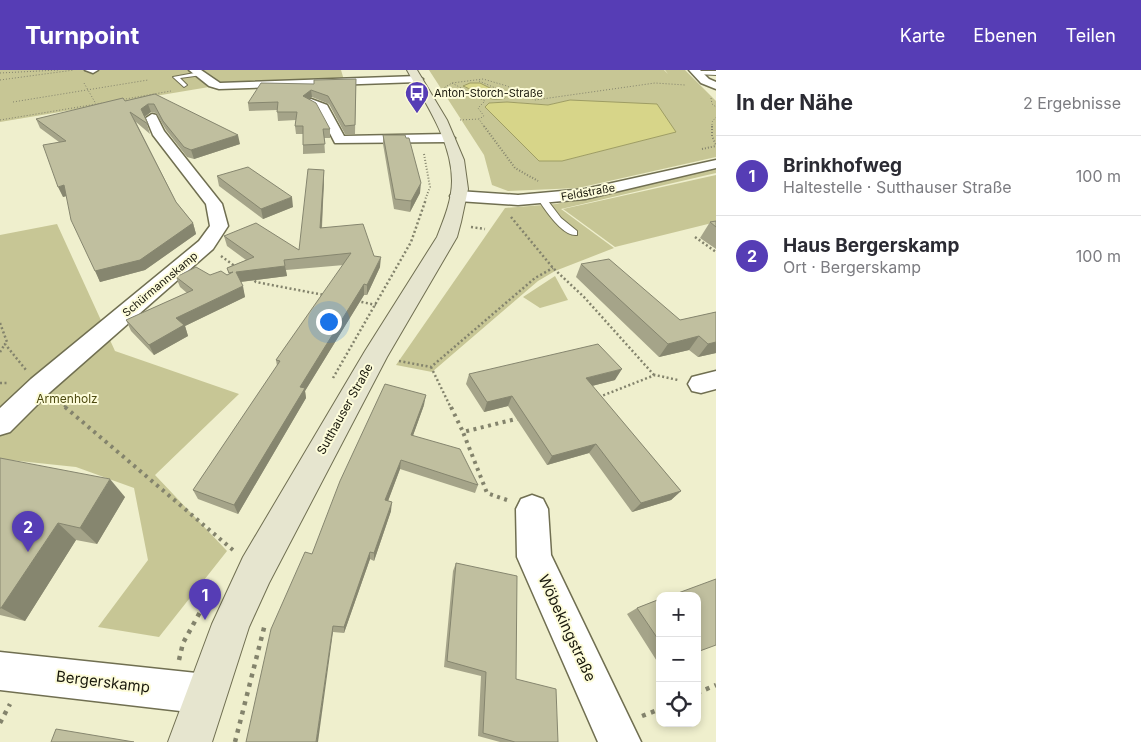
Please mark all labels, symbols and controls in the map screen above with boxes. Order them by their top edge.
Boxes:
text: Turnpoint [25,21,139,50]
text: Karte [900,25,945,46]
text: Ebenen [973,25,1037,46]
text: Teilen [1065,25,1116,46]
bus stop icon: Anton-Storch-Straße [404,80,430,114]
place label: Anton-Storch-Straße [434,86,543,100]
text: In der Nähe [736,90,853,115]
text: 2 Ergebnisse [1023,93,1121,113]
text: Brinkhofweg [783,154,902,177]
text: 1 [749,166,755,186]
text: 100 m [1076,166,1121,186]
text: Haltestelle · Sutthauser Straße [783,177,1012,197]
street label: Feldstraße [560,180,616,204]
text: Haus Bergerskamp [783,234,959,257]
text: 2 [747,246,757,266]
text: 100 m [1076,246,1121,266]
street label: Schürmannskamp [120,248,201,320]
text: Ort · Bergerskamp [783,257,921,277]
your location [316,309,342,335]
street label: Sutthauser Straße [313,361,376,457]
park label: Armenholz [36,391,98,406]
pin: 2 [12,511,44,552]
street label: Wöbekingstraße [534,571,601,684]
pin: 1 [189,579,221,620]
map controls [656,592,701,727]
button: + [656,592,701,637]
button: − [656,637,701,682]
street label: Bergerskamp [55,666,151,697]
button: locate [656,682,701,727]

